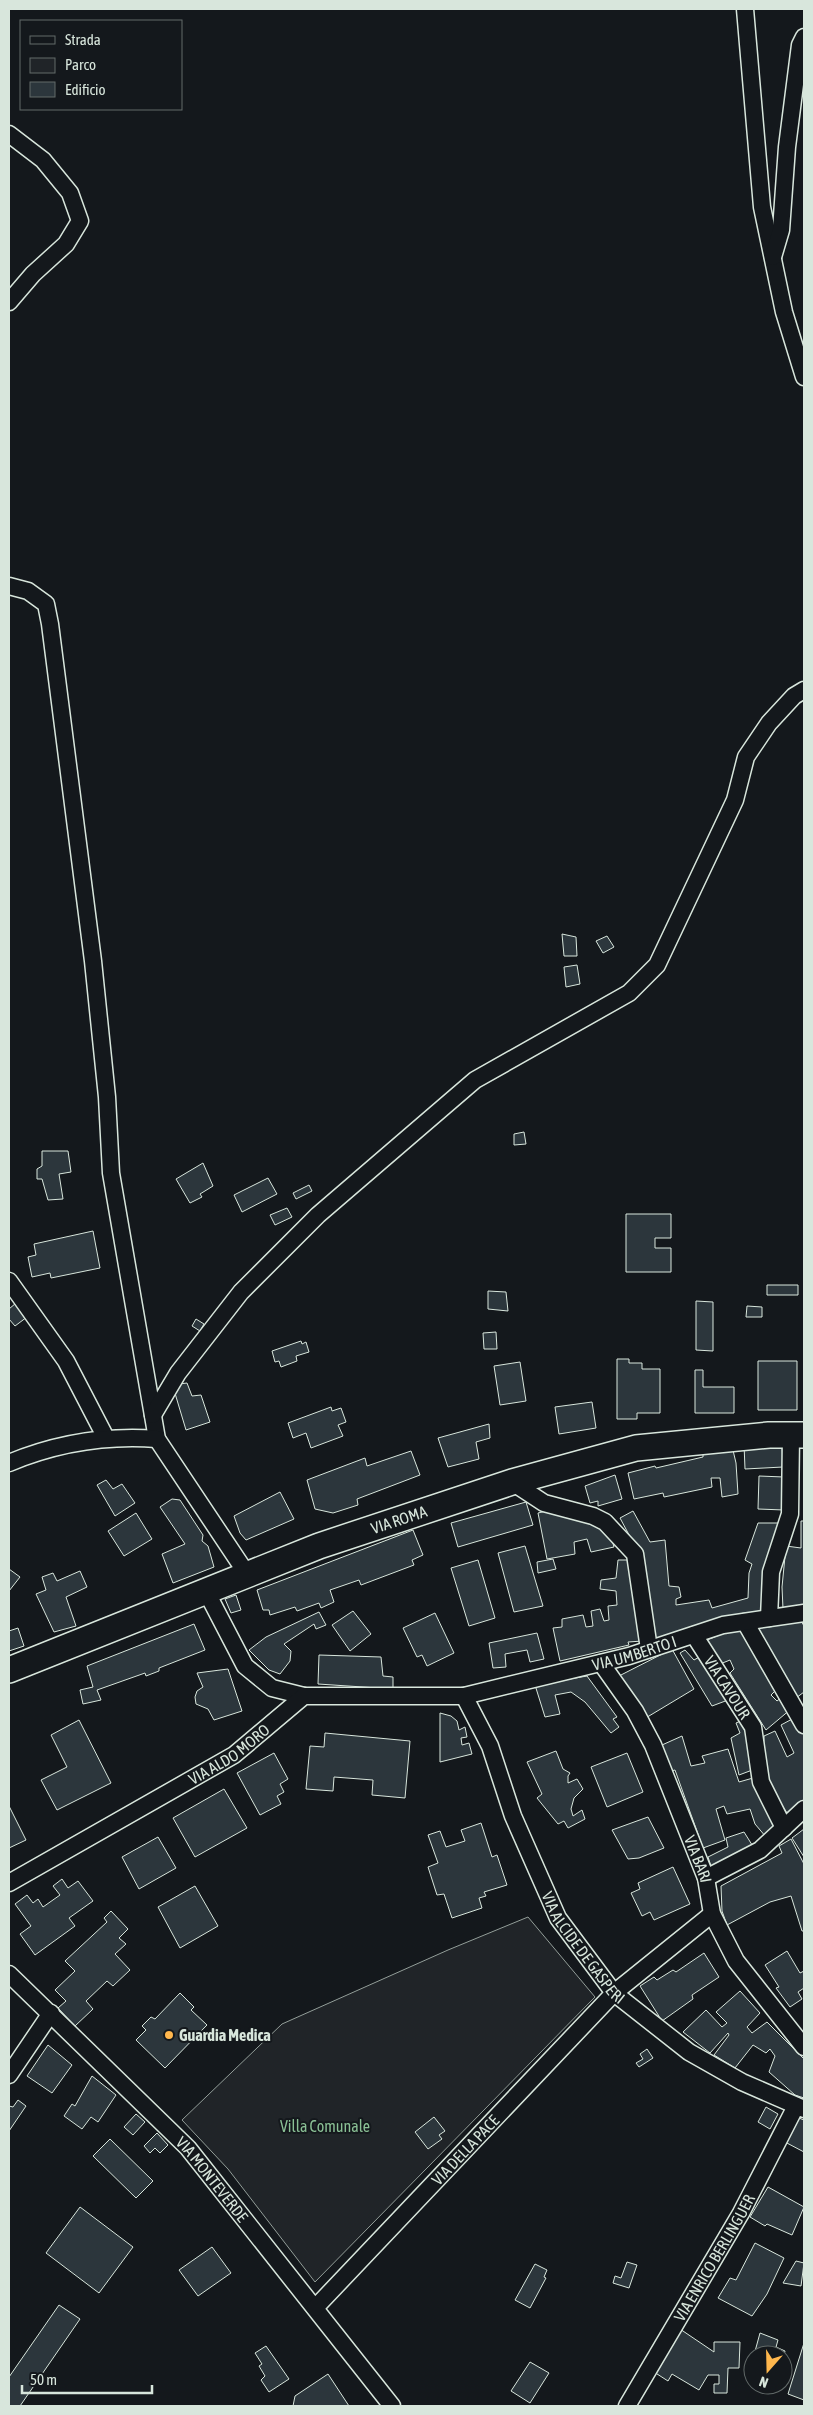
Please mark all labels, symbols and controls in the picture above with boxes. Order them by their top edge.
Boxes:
legend [20,20,182,110]
text: Strada [65,31,101,48]
text: Parco [65,56,96,73]
text: Edificio [65,81,106,98]
street label: VIA ROMA [369,1502,429,1537]
street label: VIA UMBERTO I [590,1632,679,1674]
street label: VIA CAVOUR [701,1652,754,1722]
street label: VIA ALDO MORO [185,1720,273,1788]
street label: VIA BARI [681,1833,716,1884]
street label: VIA ALCIDE DE GASPERI [538,1889,628,2007]
place label: Guardia Medica [179,2026,271,2044]
marker: Guardia Medica [163,2029,175,2041]
street label: VIA DELLA PACE [428,2111,502,2188]
park label: Villa Comunale [280,2117,370,2135]
street label: VIA MONTEVERDE [173,2133,252,2225]
street label: VIA ENRICO BERLINGUER [670,2191,758,2324]
north arrow [743,2345,793,2395]
scale bar [22,2362,152,2394]
text: 50 m [30,2371,57,2388]
text: N [757,2373,770,2391]

